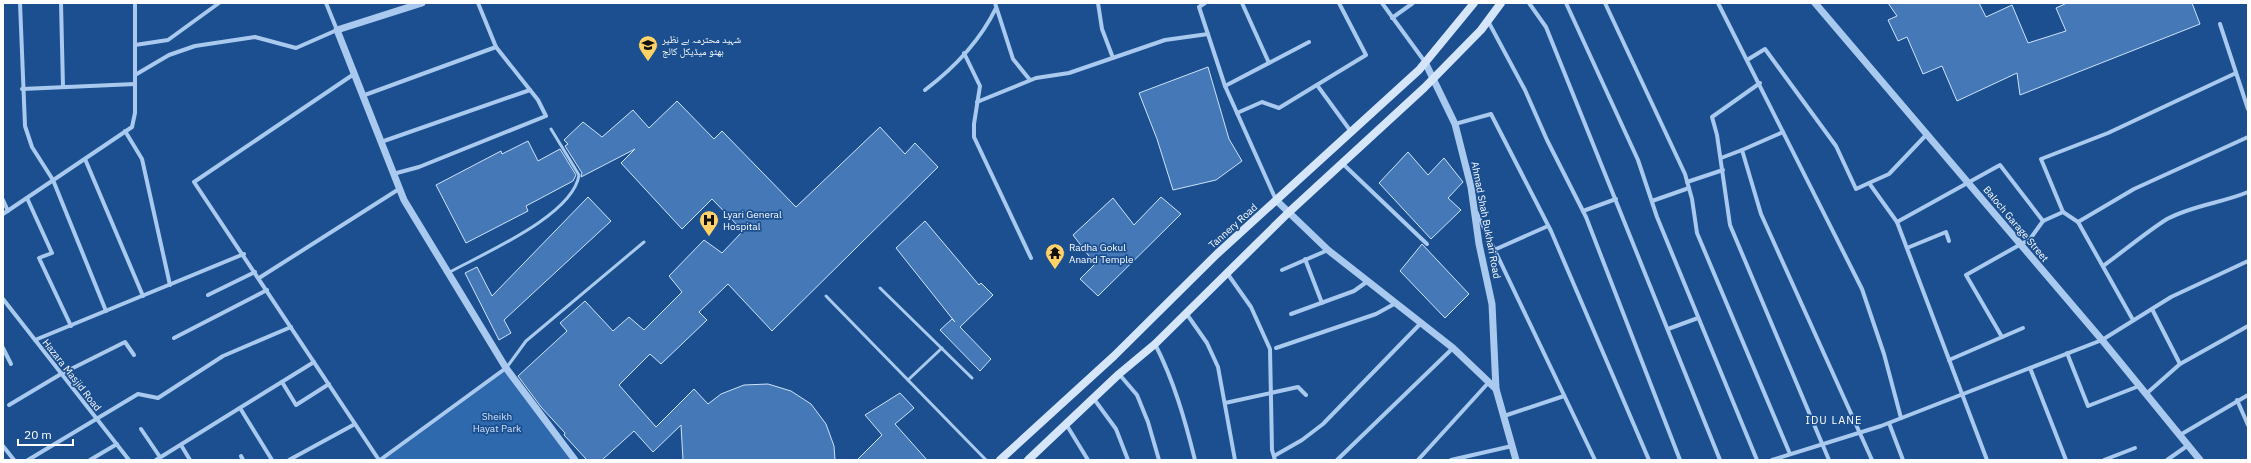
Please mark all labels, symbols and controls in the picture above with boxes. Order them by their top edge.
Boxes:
place label: شہید محترمہ بے نظیر بھٹو میڈیکل کالج [661,33,741,58]
school or university icon: شہید محترمہ بے نظیر بھٹو میڈیکل کالج [637,34,659,62]
street label: Ahmad Shah Bukhari Road [1468,160,1504,280]
street label: Baloch Garage Street [1980,183,2052,265]
street label: Tannery Road [1206,201,1260,251]
place label: Lyari General Hospital [723,208,782,233]
hospital icon: Lyari General Hospital [698,209,720,237]
place label: Radha Gokul Anand Temple [1069,241,1134,266]
temple icon: Radha Gokul Anand Temple [1044,242,1066,270]
street label: Hazara Masjid Road [40,336,104,414]
park label: Sheikh Hayat Park [473,410,522,435]
district label: IDU LANE [1806,413,1862,427]
scale bar [18,421,73,447]
text: 20 m [24,427,52,442]

